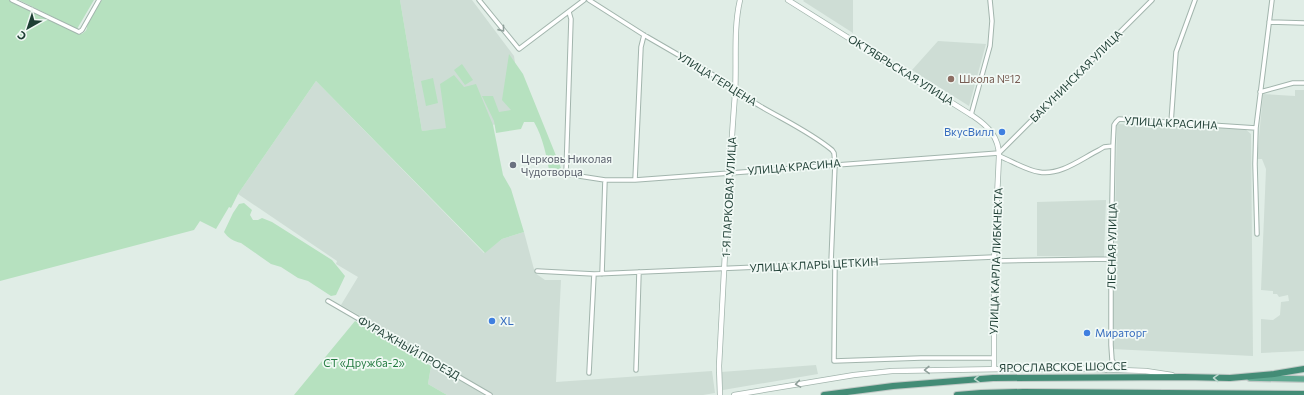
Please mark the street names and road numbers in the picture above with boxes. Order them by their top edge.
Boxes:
street label: БАКУНИНСКАЯ УЛИЦА [1027,27,1125,124]
street label: ОКТЯБРЬСКАЯ УЛИЦА [846,32,957,108]
street label: УЛИЦА ГЕРЦЕНА [675,49,760,109]
street label: УЛИЦА КРАСИНА [1124,114,1219,131]
street label: 1-Я ПАРКОВАЯ УЛИЦА [719,136,738,258]
street label: УЛИЦА КРАСИНА [747,156,842,177]
street label: УЛИЦА КАРЛА ЛИБКНЕХТА [986,187,1005,335]
street label: ЛЕСНАЯ УЛИЦА [1104,202,1119,289]
street label: УЛИЦА КЛАРЫ ЦЕТКИН [749,255,879,274]
street label: ФУРАЖНЫЙ ПРОЕЗД [356,312,463,382]
street label: ЯРОСЛАВСКОЕ ШОССЕ [999,359,1127,374]

